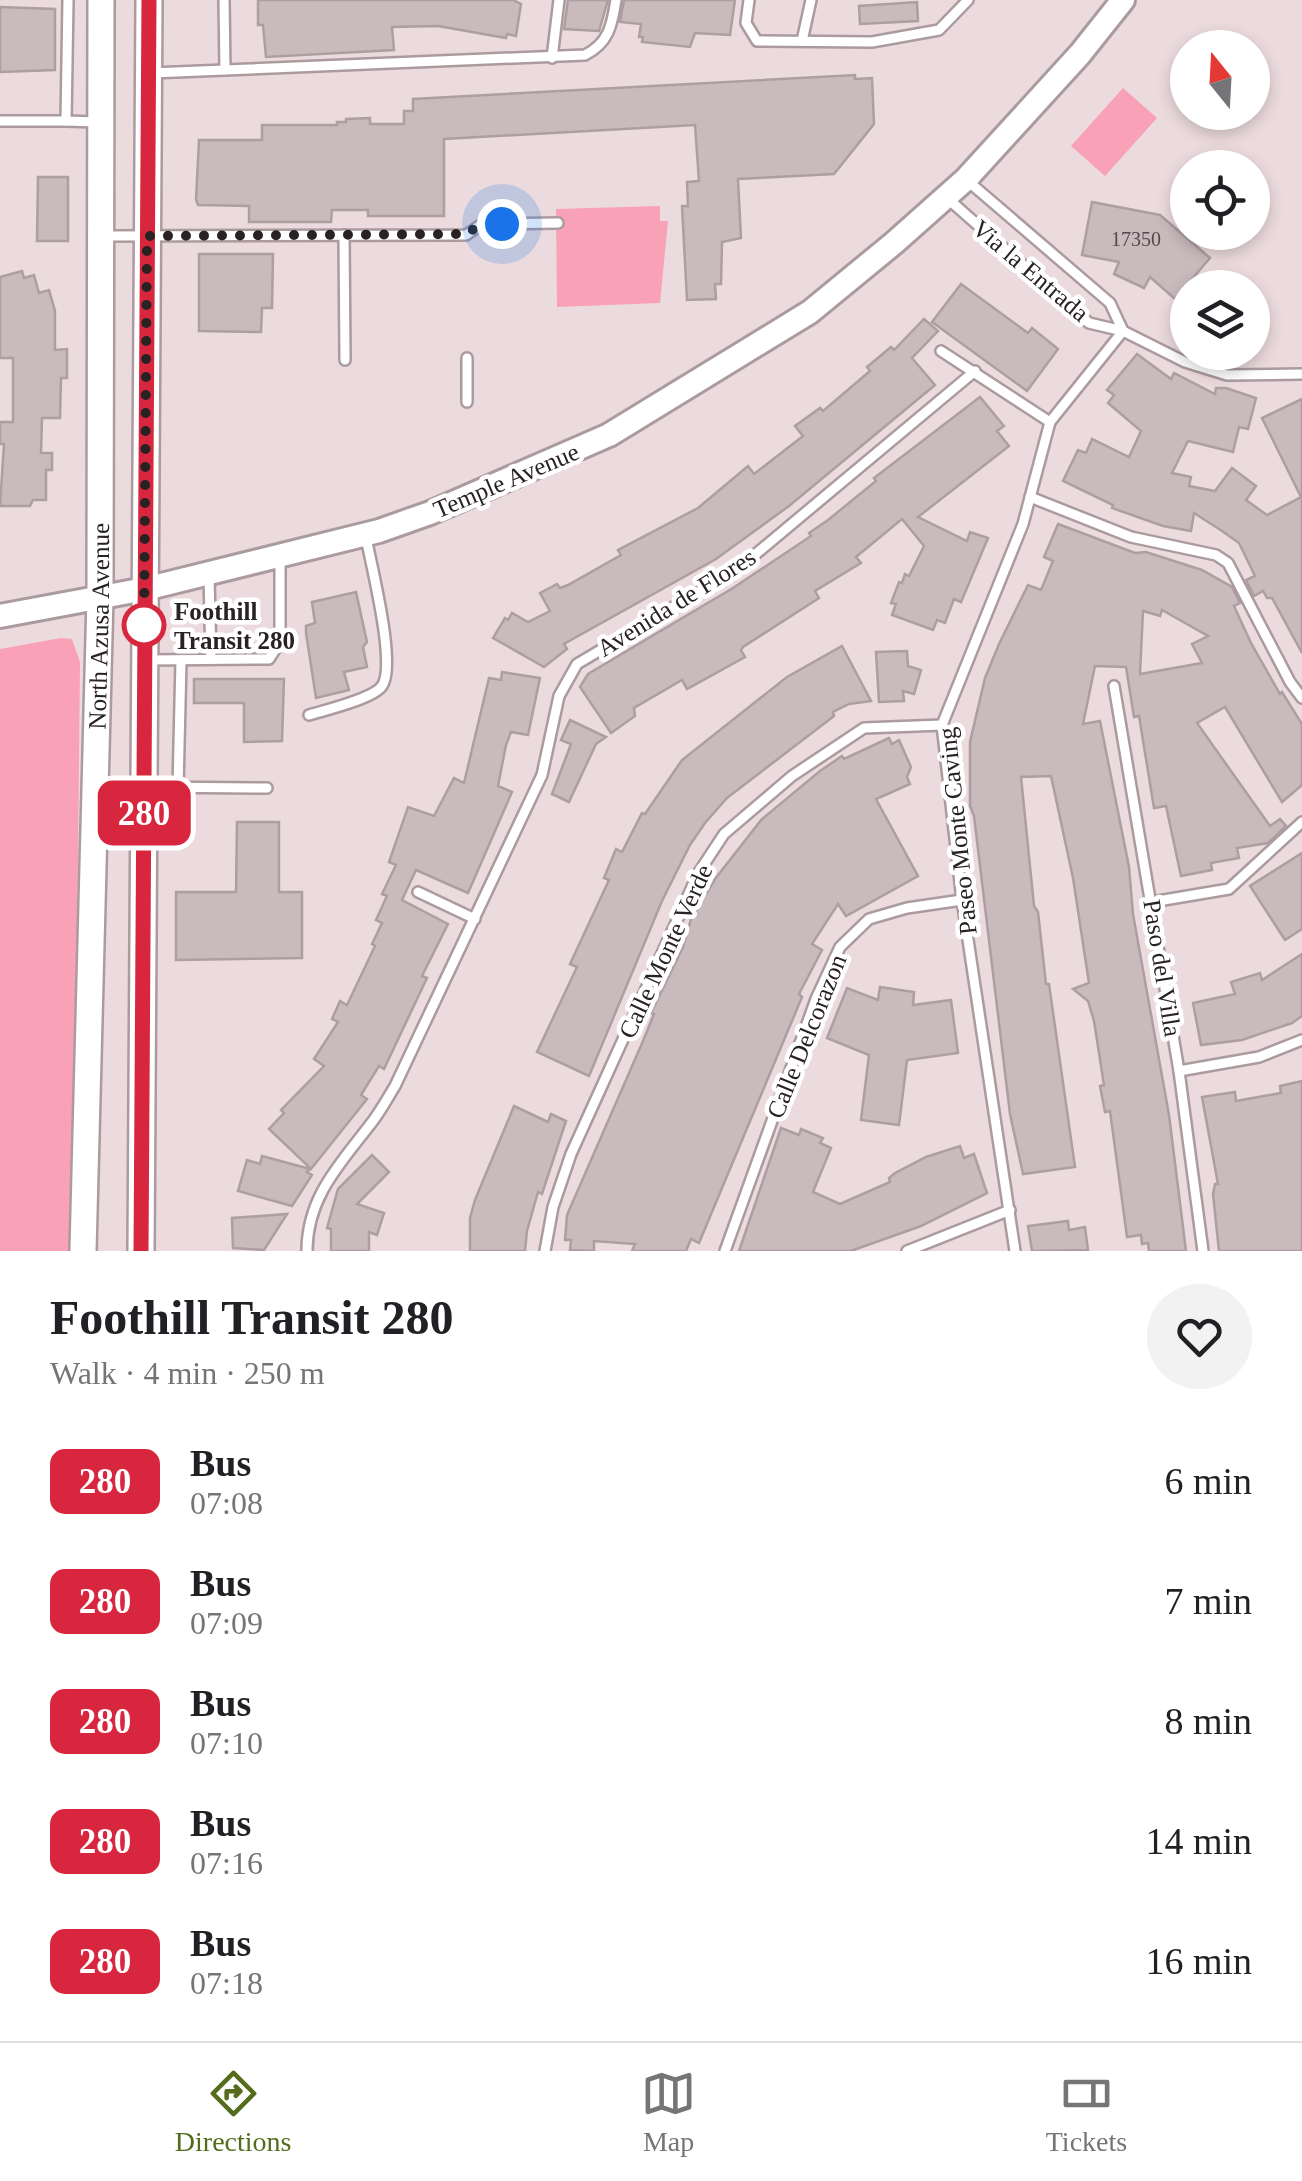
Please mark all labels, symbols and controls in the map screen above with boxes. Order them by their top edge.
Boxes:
north arrow [1170,30,1270,130]
map controls [1170,30,1270,370]
button: locate [1170,150,1270,250]
your location [477,199,527,249]
street label: Via la Entrada [967,214,1094,327]
house number: 17350 [1111,228,1161,250]
button: layers [1170,270,1270,370]
street label: Temple Avenue [429,438,583,523]
street label: North Azusa Avenue [84,523,114,730]
street label: Avenida de Flores [592,543,760,662]
place label: Foothill Transit 280 [174,598,295,654]
marker: Foothill Transit 280 [123,604,165,646]
street label: Paseo Monte Caving [933,725,982,936]
line badge: 280 [86,780,202,846]
text: 280 [118,794,170,833]
street label: Calle Monte Verde [613,860,717,1042]
street label: Paso del Villa [1138,898,1187,1038]
street label: Calle Delcorazon [761,950,852,1122]
button: heart [1147,1284,1252,1389]
text: Foothill Transit 280 [50,1291,454,1344]
text: Walk · 4 min · 250 m [50,1355,325,1391]
text: Bus [190,1442,251,1484]
text: 6 min [1164,1460,1252,1502]
text: 280 [79,1462,131,1501]
text: 07:08 [190,1485,263,1521]
text: Bus [190,1562,251,1604]
text: 7 min [1164,1580,1252,1622]
text: 280 [79,1582,131,1621]
text: 07:09 [190,1605,263,1641]
text: Bus [190,1682,251,1724]
text: 8 min [1164,1700,1252,1742]
text: 280 [79,1702,131,1741]
text: 07:10 [190,1725,263,1761]
text: Bus [190,1802,251,1844]
text: 14 min [1145,1820,1252,1862]
text: 280 [79,1822,131,1861]
text: 07:16 [190,1845,263,1881]
text: Bus [190,1922,251,1964]
text: 16 min [1145,1940,1252,1982]
text: 280 [79,1942,131,1981]
text: 07:18 [190,1965,263,2001]
tab: Directions [175,2066,291,2158]
tab: Map [641,2066,696,2158]
tab: Tickets [1046,2066,1127,2158]

